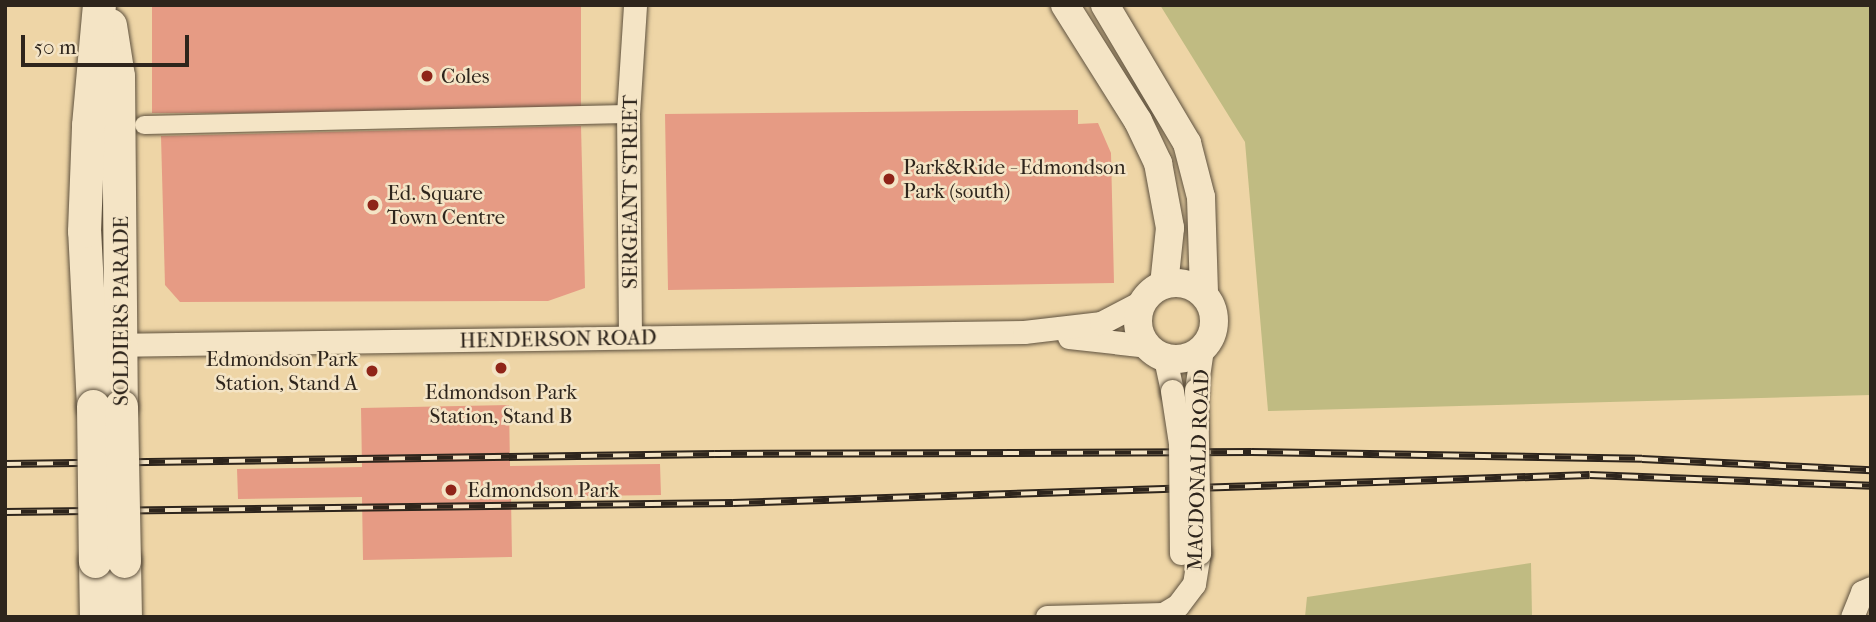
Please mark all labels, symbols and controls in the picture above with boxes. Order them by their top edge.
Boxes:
scale bar [24,21,192,65]
text: 50 m [34,35,77,59]
place label: Coles [441,63,489,89]
marker: Coles [419,68,435,84]
street label: SERGEANT STREET [617,95,643,289]
place label: Park&Ride - Edmondson Park (south) [903,154,1126,204]
marker: Park&Ride - Edmondson Park (south) [881,171,897,187]
place label: Ed. Square Town Centre [387,180,505,230]
marker: Ed. Square Town Centre [365,197,381,213]
street label: SOLDIERS PARADE [108,216,134,406]
street label: HENDERSON ROAD [459,325,657,353]
place label: Edmondson Park Station, Stand A [206,346,358,396]
marker: Edmondson Park Station, Stand B [493,360,509,376]
marker: Edmondson Park Station, Stand A [364,363,380,379]
street label: MACDONALD ROAD [1182,369,1214,571]
place label: Edmondson Park Station, Stand B [425,379,577,429]
place label: Edmondson Park [467,477,619,503]
marker: Edmondson Park [441,480,461,500]

